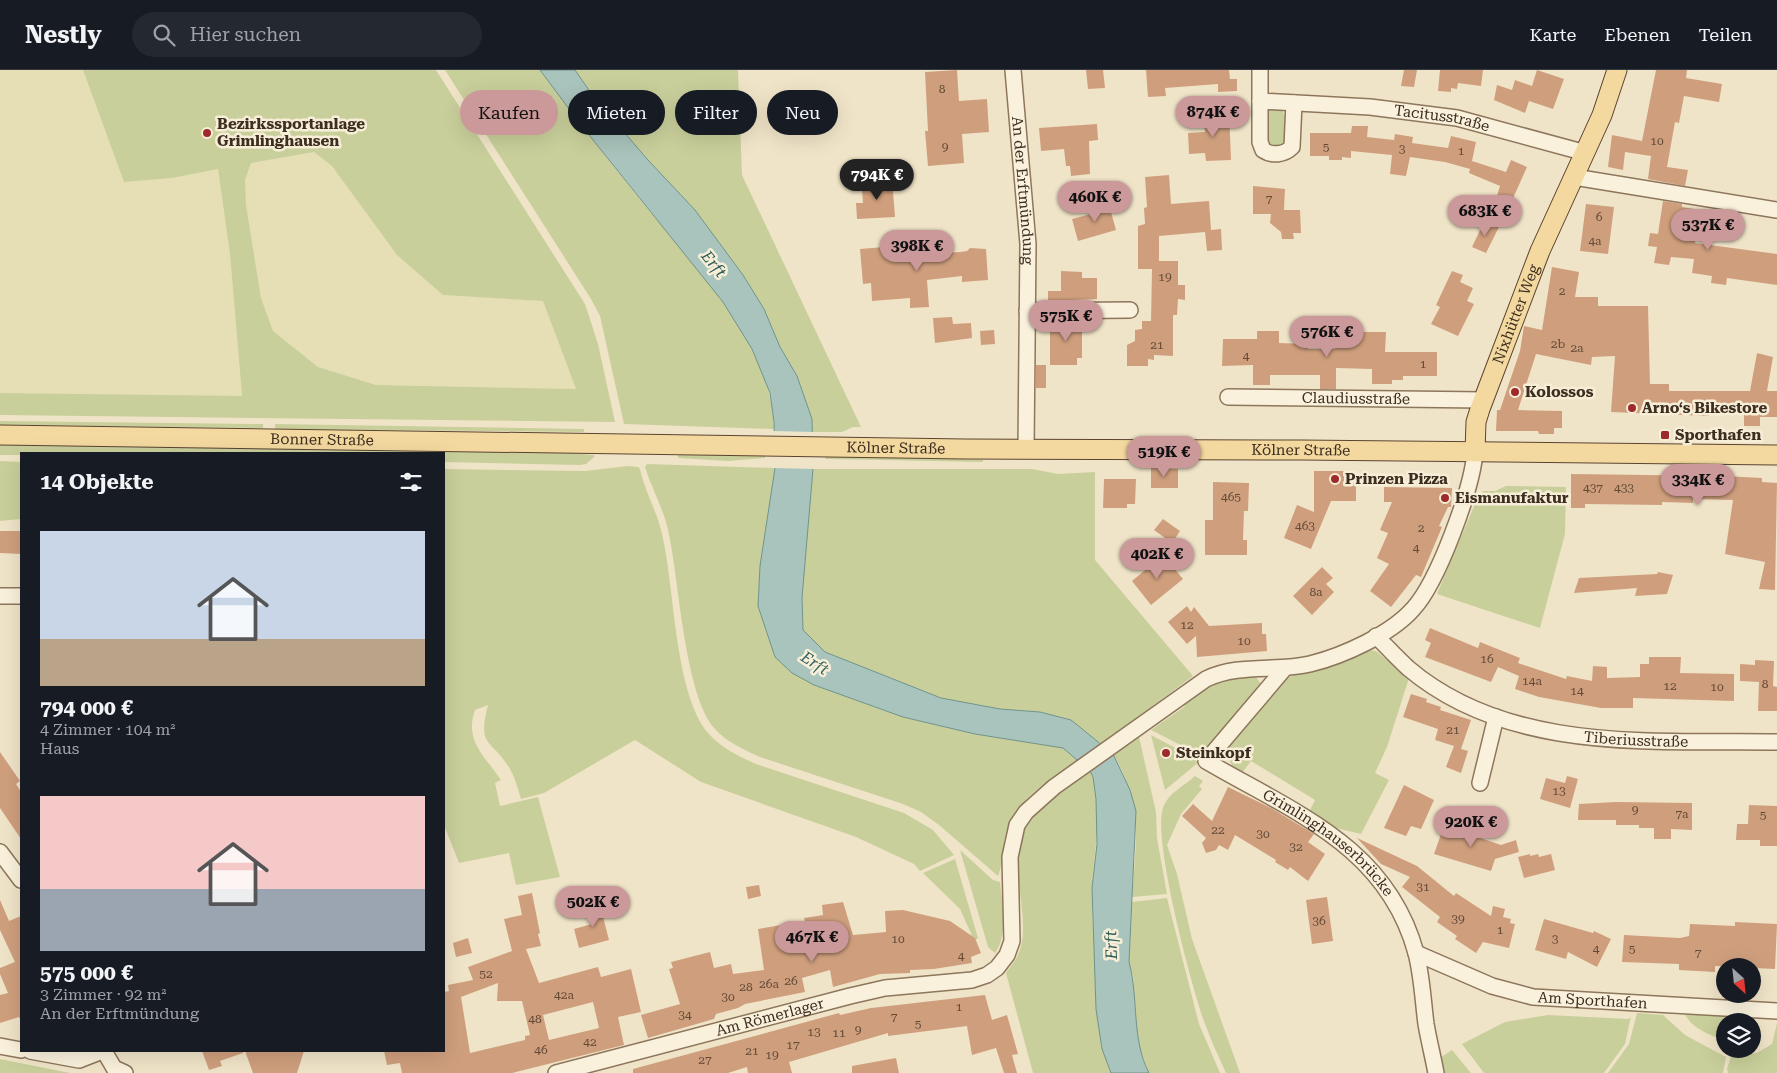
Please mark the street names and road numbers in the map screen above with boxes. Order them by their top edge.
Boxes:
street label: Tacitusstraße [1393,101,1492,135]
street label: An der Erftmündung [1008,115,1037,266]
street label: Nixhütter Weg [1489,261,1543,367]
street label: Claudiusstraße [1302,389,1410,408]
street label: Bonner Straße [270,430,374,449]
street label: Kölner Straße [846,438,946,458]
street label: Kölner Straße [1251,441,1351,460]
street label: Tiberiusstraße [1583,728,1688,751]
street label: Grimlinghauserbrücke [1260,785,1397,900]
street label: Am Sporthafen [1537,988,1648,1013]
street label: Am Römerlager [714,994,826,1040]

